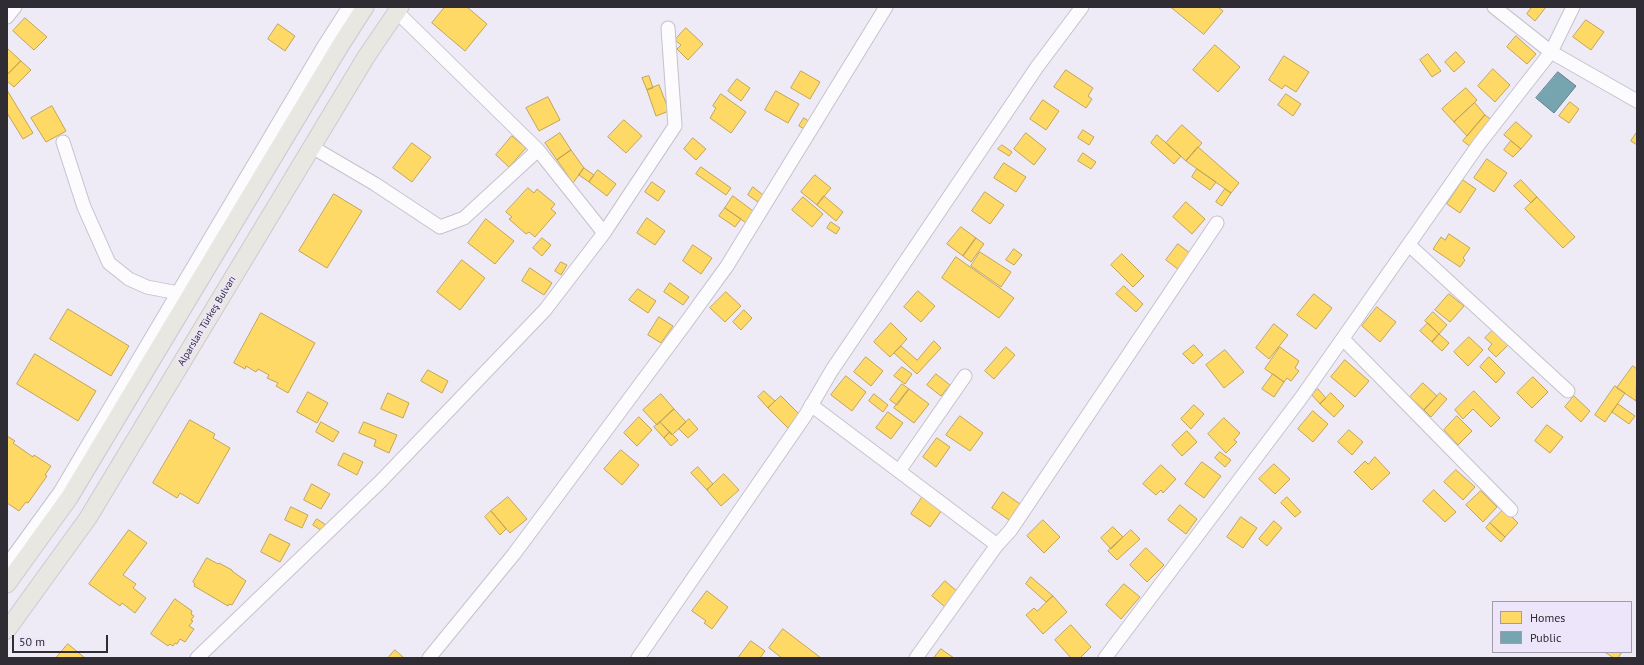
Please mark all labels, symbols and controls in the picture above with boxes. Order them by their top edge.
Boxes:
street label: Alparslan Türkeş Bulvarı [175,274,239,368]
legend [1492,601,1632,653]
text: Homes [1530,610,1565,625]
scale bar [14,627,110,653]
text: Public [1530,630,1561,645]
text: 50 m [19,634,45,649]

